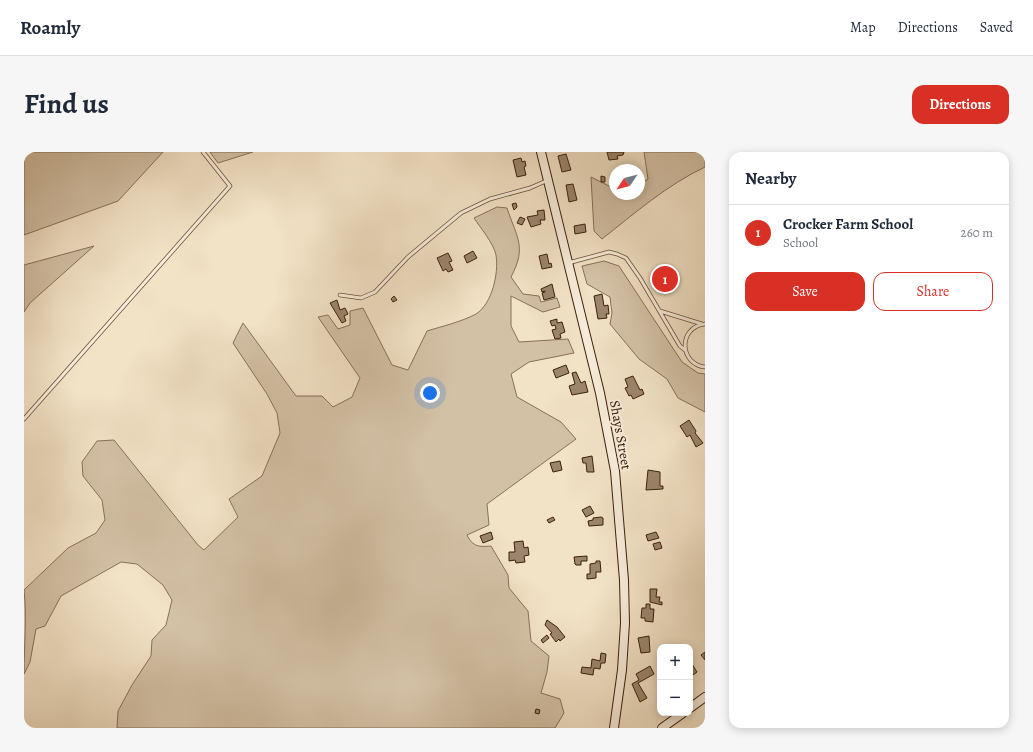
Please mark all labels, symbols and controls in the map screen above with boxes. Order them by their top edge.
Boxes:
text: Roamly [20,15,80,41]
text: Map [850,18,876,37]
text: Directions [898,18,958,37]
text: Saved [980,18,1013,37]
text: Find us [24,85,109,123]
button: Directions [912,85,1009,124]
north arrow [609,164,645,200]
text: Nearby [745,167,796,190]
text: Crocker Farm School [783,214,913,234]
text: 1 [756,224,760,241]
text: 260 m [960,224,993,241]
text: School [783,234,818,251]
pin: 1 [652,264,678,294]
button: Save [745,272,865,311]
button: Share [873,272,993,311]
your location [420,383,440,403]
street label: Shays Street [605,399,636,472]
map controls [657,644,693,716]
button: + [657,644,693,680]
button: − [657,680,693,716]

